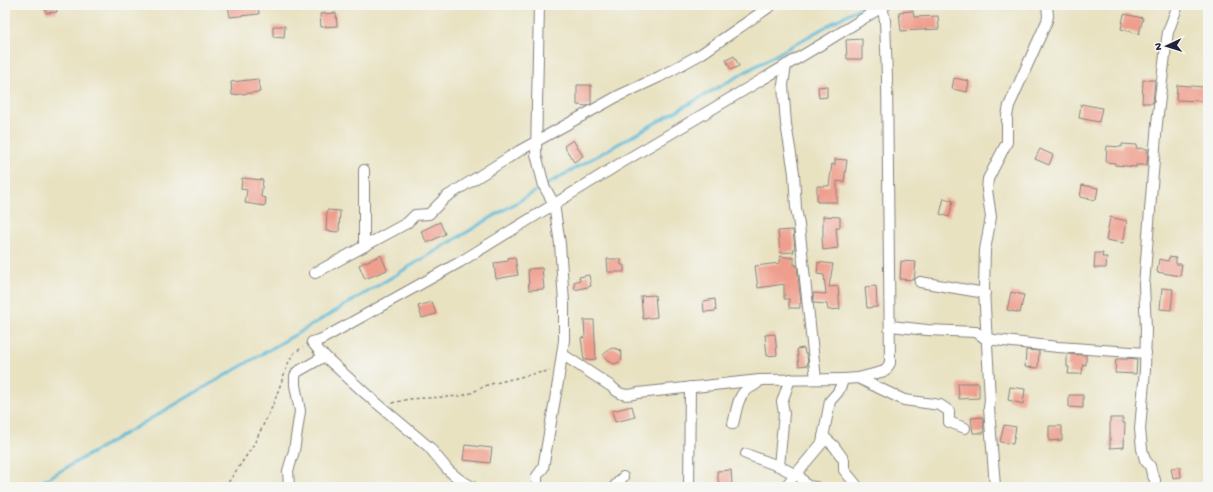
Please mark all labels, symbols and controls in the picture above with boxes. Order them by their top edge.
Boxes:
north arrow [1147,26,1187,66]
text: N [1153,43,1165,51]

